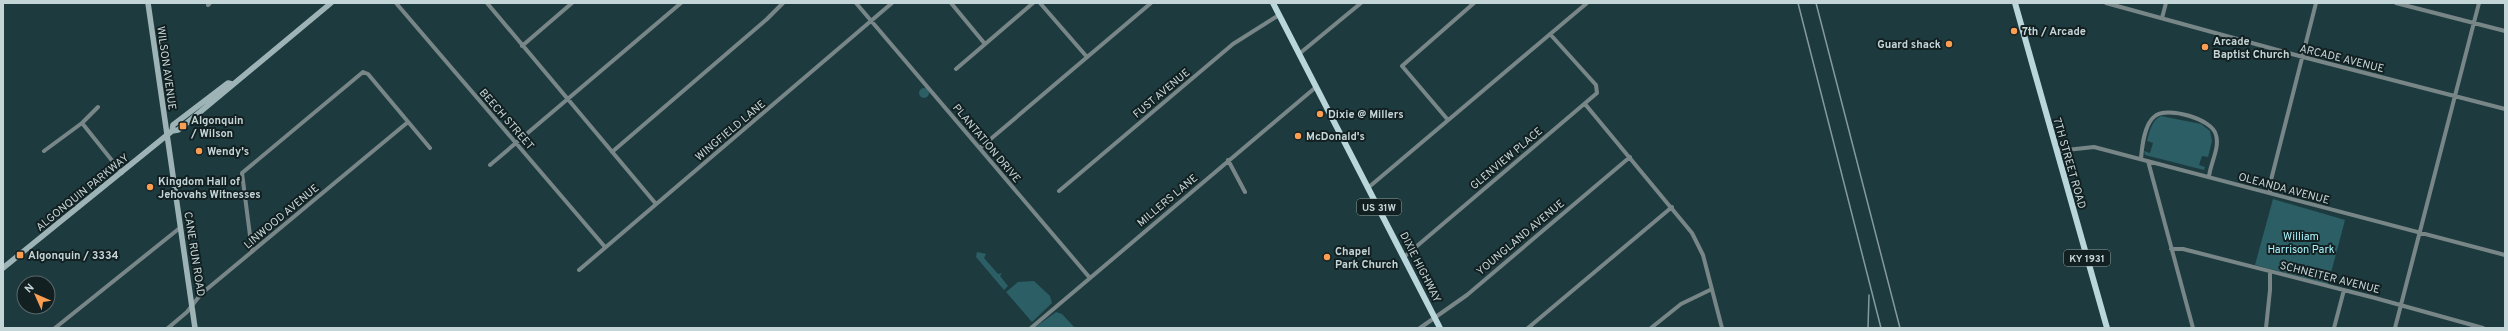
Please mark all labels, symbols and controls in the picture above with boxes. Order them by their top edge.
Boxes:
street label: WILSON AVENUE [153,25,179,111]
place label: 7th / Arcade [2022,25,2086,39]
marker: 7th / Arcade [2009,26,2019,36]
place label: Arcade Baptist Church [2213,35,2289,62]
place label: Guard shack [1877,38,1941,52]
marker: Guard shack [1944,39,1954,49]
marker: Arcade Baptist Church [2200,42,2210,52]
street label: ARCADE AVENUE [2298,42,2386,76]
street label: FUST AVENUE [1130,66,1193,122]
street label: BEECH STREET [476,86,537,153]
street label: WINGFIELD LANE [693,97,769,164]
street label: PLANTATION DRIVE [949,101,1023,186]
place label: Dixie @ Millers [1328,108,1404,122]
marker: Dixie @ Millers [1315,109,1325,119]
place label: Algonquin / Wilson [190,114,244,141]
street label: 7TH STREET ROAD [2049,116,2089,210]
marker: Algonquin / Wilson [178,121,188,131]
street label: GLENVIEW PLACE [1468,124,1546,193]
place label: McDonald's [1306,130,1365,144]
marker: McDonald's [1293,131,1303,141]
place label: Wendy's [207,145,249,159]
marker: Wendy's [194,146,204,156]
street label: ALGONQUIN PARKWAY [33,151,132,235]
street label: OLEANDA AVENUE [2237,170,2331,208]
street label: MILLERS LANE [1134,171,1201,230]
place label: Kingdom Hall of Jehovahs Witnesses [158,175,261,202]
street label: LINWOOD AVENUE [241,181,322,252]
marker: Kingdom Hall of Jehovahs Witnesses [145,182,155,192]
street label: YOUNGLAND AVENUE [1474,197,1568,279]
road number: US 31W [1357,199,1401,215]
street label: CANE RUN ROAD [180,211,208,298]
street label: DIXIE HIGHWAY [1396,230,1444,305]
park label: William Harrison Park [2267,230,2335,257]
place label: Chapel Park Church [1335,245,1398,272]
place label: Algonquin / 3334 [28,249,119,263]
marker: Algonquin / 3334 [15,250,25,260]
road number: KY 1931 [2064,250,2110,266]
marker: Chapel Park Church [1322,252,1332,262]
street label: SCHNEITER AVENUE [2278,259,2381,297]
north arrow [16,275,56,315]
text: N [22,281,37,296]

